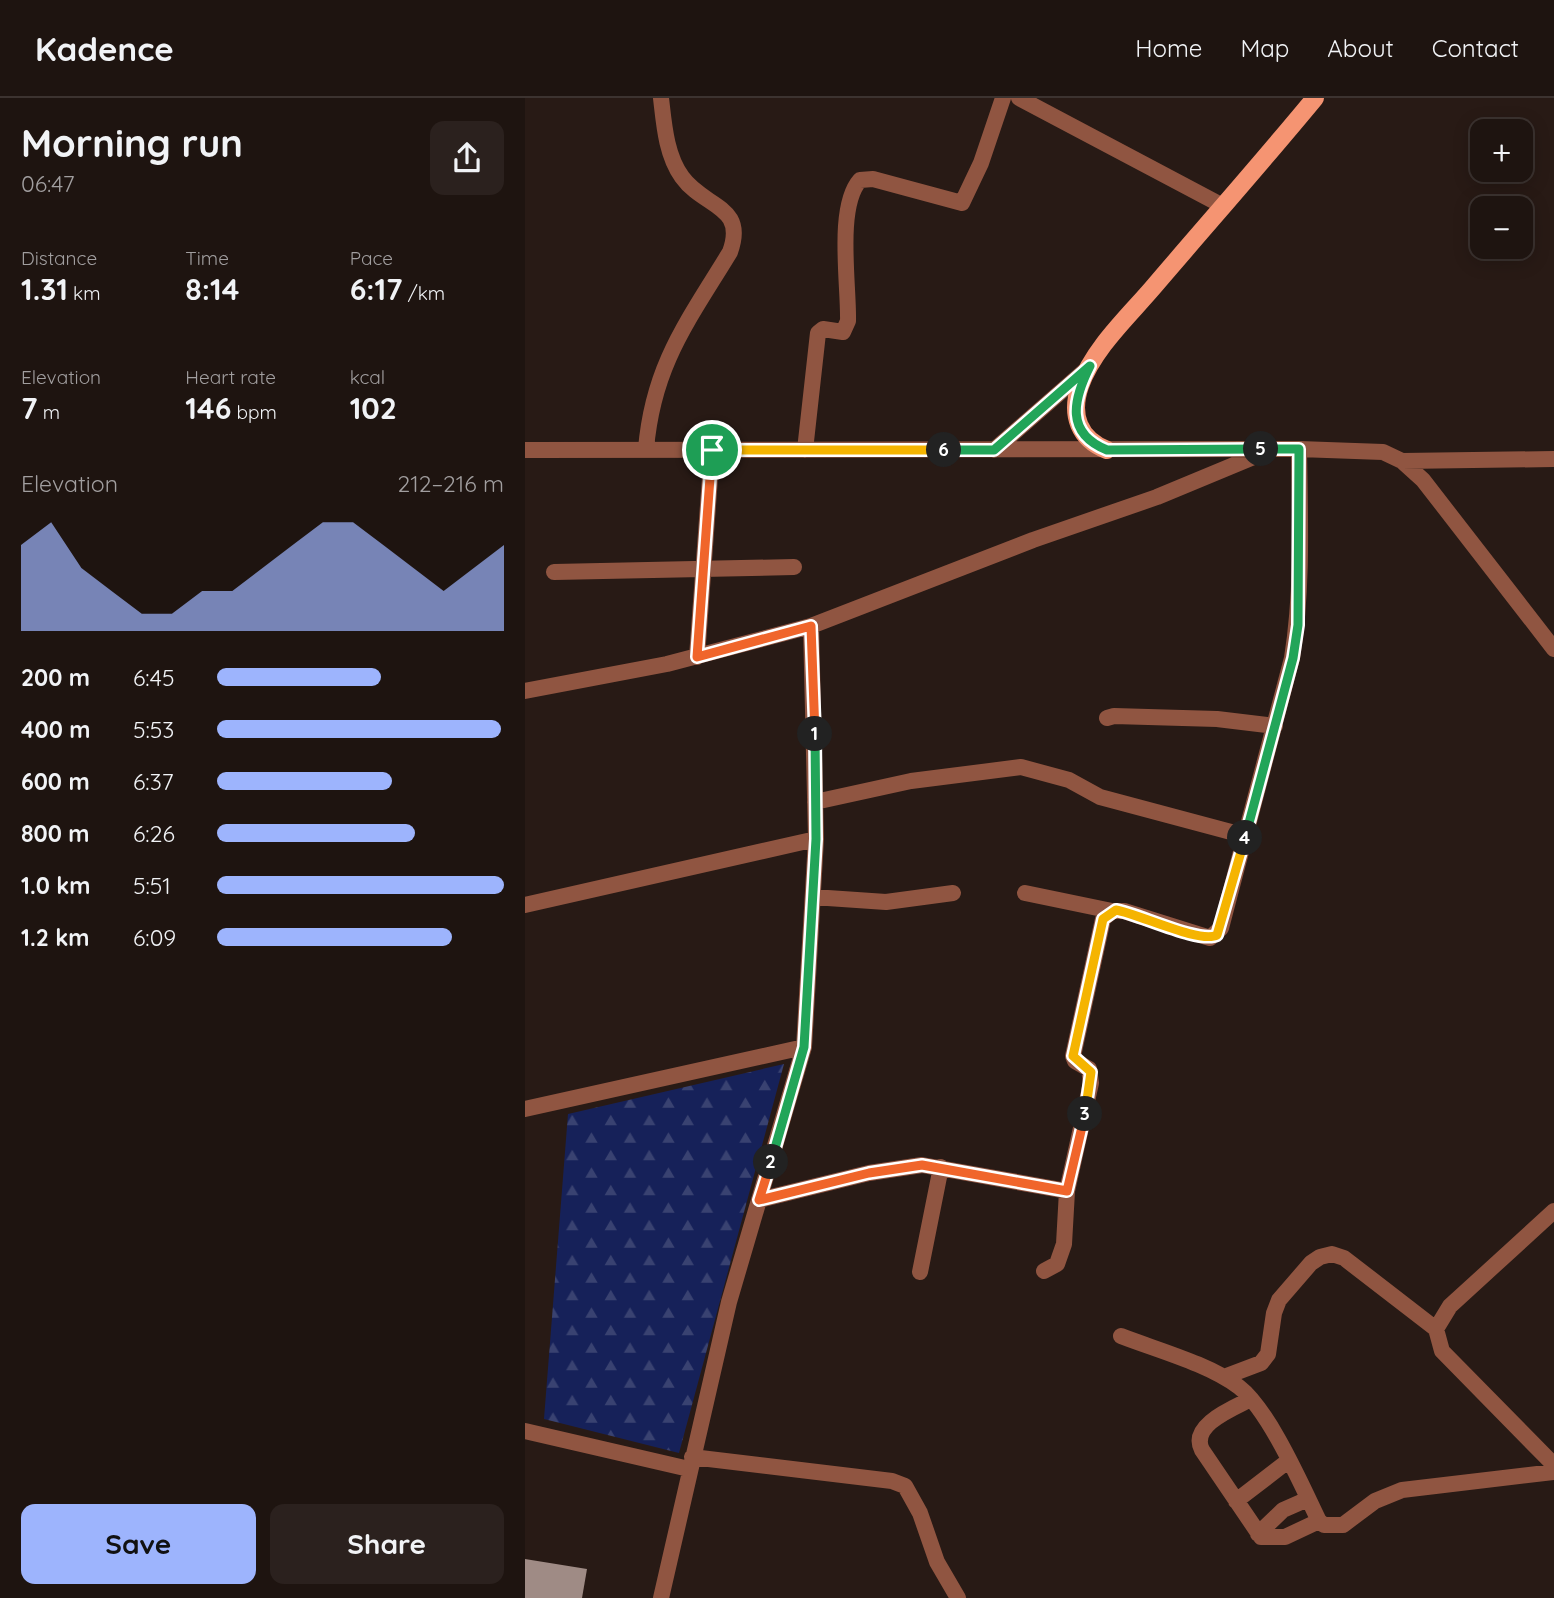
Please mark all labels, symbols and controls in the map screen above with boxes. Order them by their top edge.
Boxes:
text: Kadence [35,28,174,69]
text: Home [1135,33,1202,63]
text: Map [1240,33,1289,63]
text: About [1327,33,1394,63]
text: Contact [1432,33,1519,63]
text: Morning run [21,119,243,167]
map controls [1470,119,1533,259]
button: + [1470,119,1533,182]
button: share [430,121,504,195]
text: 06:47 [21,169,75,198]
button: − [1470,196,1533,259]
text: Distance [21,246,97,270]
text: Time [185,246,229,270]
text: Pace [350,246,393,270]
text: 1.31 [21,270,68,308]
text: 8:14 [185,270,239,308]
text: 6:17 [350,270,403,308]
text: km [68,281,101,305]
text: /km [403,281,445,305]
text: Elevation [21,365,101,389]
text: Heart rate [185,365,276,389]
text: kcal [350,365,385,389]
text: 7 [21,389,37,427]
text: 146 [185,389,231,427]
text: 102 [350,389,397,427]
text: m [37,400,60,424]
text: bpm [231,400,277,424]
pin [682,420,742,480]
icon: arrive [693,431,731,469]
pin: 6 [927,432,961,468]
pin: 5 [1243,432,1279,466]
text: 5 [1255,436,1266,460]
text: 6 [938,437,949,461]
text: Elevation [21,469,118,498]
text: 212–216 m [397,469,504,498]
text: 200 m [21,663,90,692]
text: 6:45 [133,663,175,692]
text: 400 m [21,715,90,744]
text: 5:53 [133,715,174,744]
pin: 1 [797,716,833,752]
text: 1 [811,721,818,745]
text: 600 m [21,767,90,796]
text: 6:37 [133,767,174,796]
text: 800 m [21,819,90,848]
text: 6:26 [133,819,175,848]
pin: 4 [1227,820,1263,856]
text: 4 [1239,825,1250,849]
text: 1.0 km [21,871,91,900]
text: 5:51 [133,871,171,900]
text: 1.2 km [21,923,90,952]
text: 6:09 [133,923,176,952]
pin: 3 [1067,1096,1103,1132]
text: 3 [1079,1101,1090,1125]
pin: 2 [754,1144,789,1180]
text: 2 [765,1149,776,1173]
button: Save [21,1504,256,1584]
button: Share [270,1504,504,1584]

